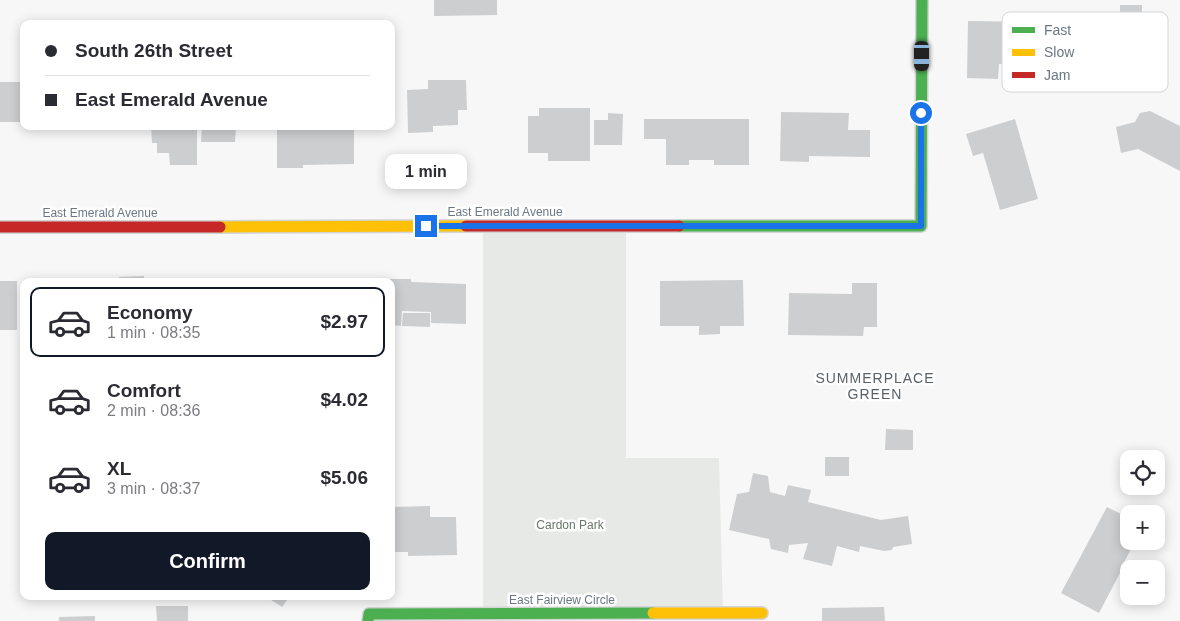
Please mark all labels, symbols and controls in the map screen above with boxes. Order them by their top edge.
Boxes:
legend [1002,12,1168,92]
text: Fast [1044,22,1071,38]
text: South 26th Street [75,40,232,61]
car [914,41,929,71]
text: Slow [1044,44,1075,60]
text: Jam [1044,67,1070,83]
text: East Emerald Avenue [75,89,268,110]
route start [910,102,932,124]
callout: 1 min [385,154,467,188]
text: 1 min [405,163,447,180]
street label: East Emerald Avenue [447,205,563,219]
street label: East Emerald Avenue [42,206,158,220]
route end [415,215,437,237]
icon: car [47,300,92,345]
text: Economy [107,302,193,323]
text: $2.97 [320,311,368,332]
text: 1 min · 08:35 [107,324,200,341]
district label: SUMMERPLACE GREEN [815,370,935,402]
icon: car [47,378,92,423]
text: Comfort [107,380,181,401]
text: $4.02 [320,389,368,410]
text: 2 min · 08:36 [107,402,200,419]
map controls [1120,450,1165,605]
button: locate [1120,450,1165,495]
icon: car [47,456,92,501]
text: XL [107,458,131,479]
text: $5.06 [320,467,368,488]
text: 3 min · 08:37 [107,480,200,497]
button: + [1120,505,1165,550]
park label: Cardon Park [536,518,605,532]
button: Confirm [45,532,370,590]
button: − [1120,560,1165,605]
street label: East Fairview Circle [509,593,615,607]

